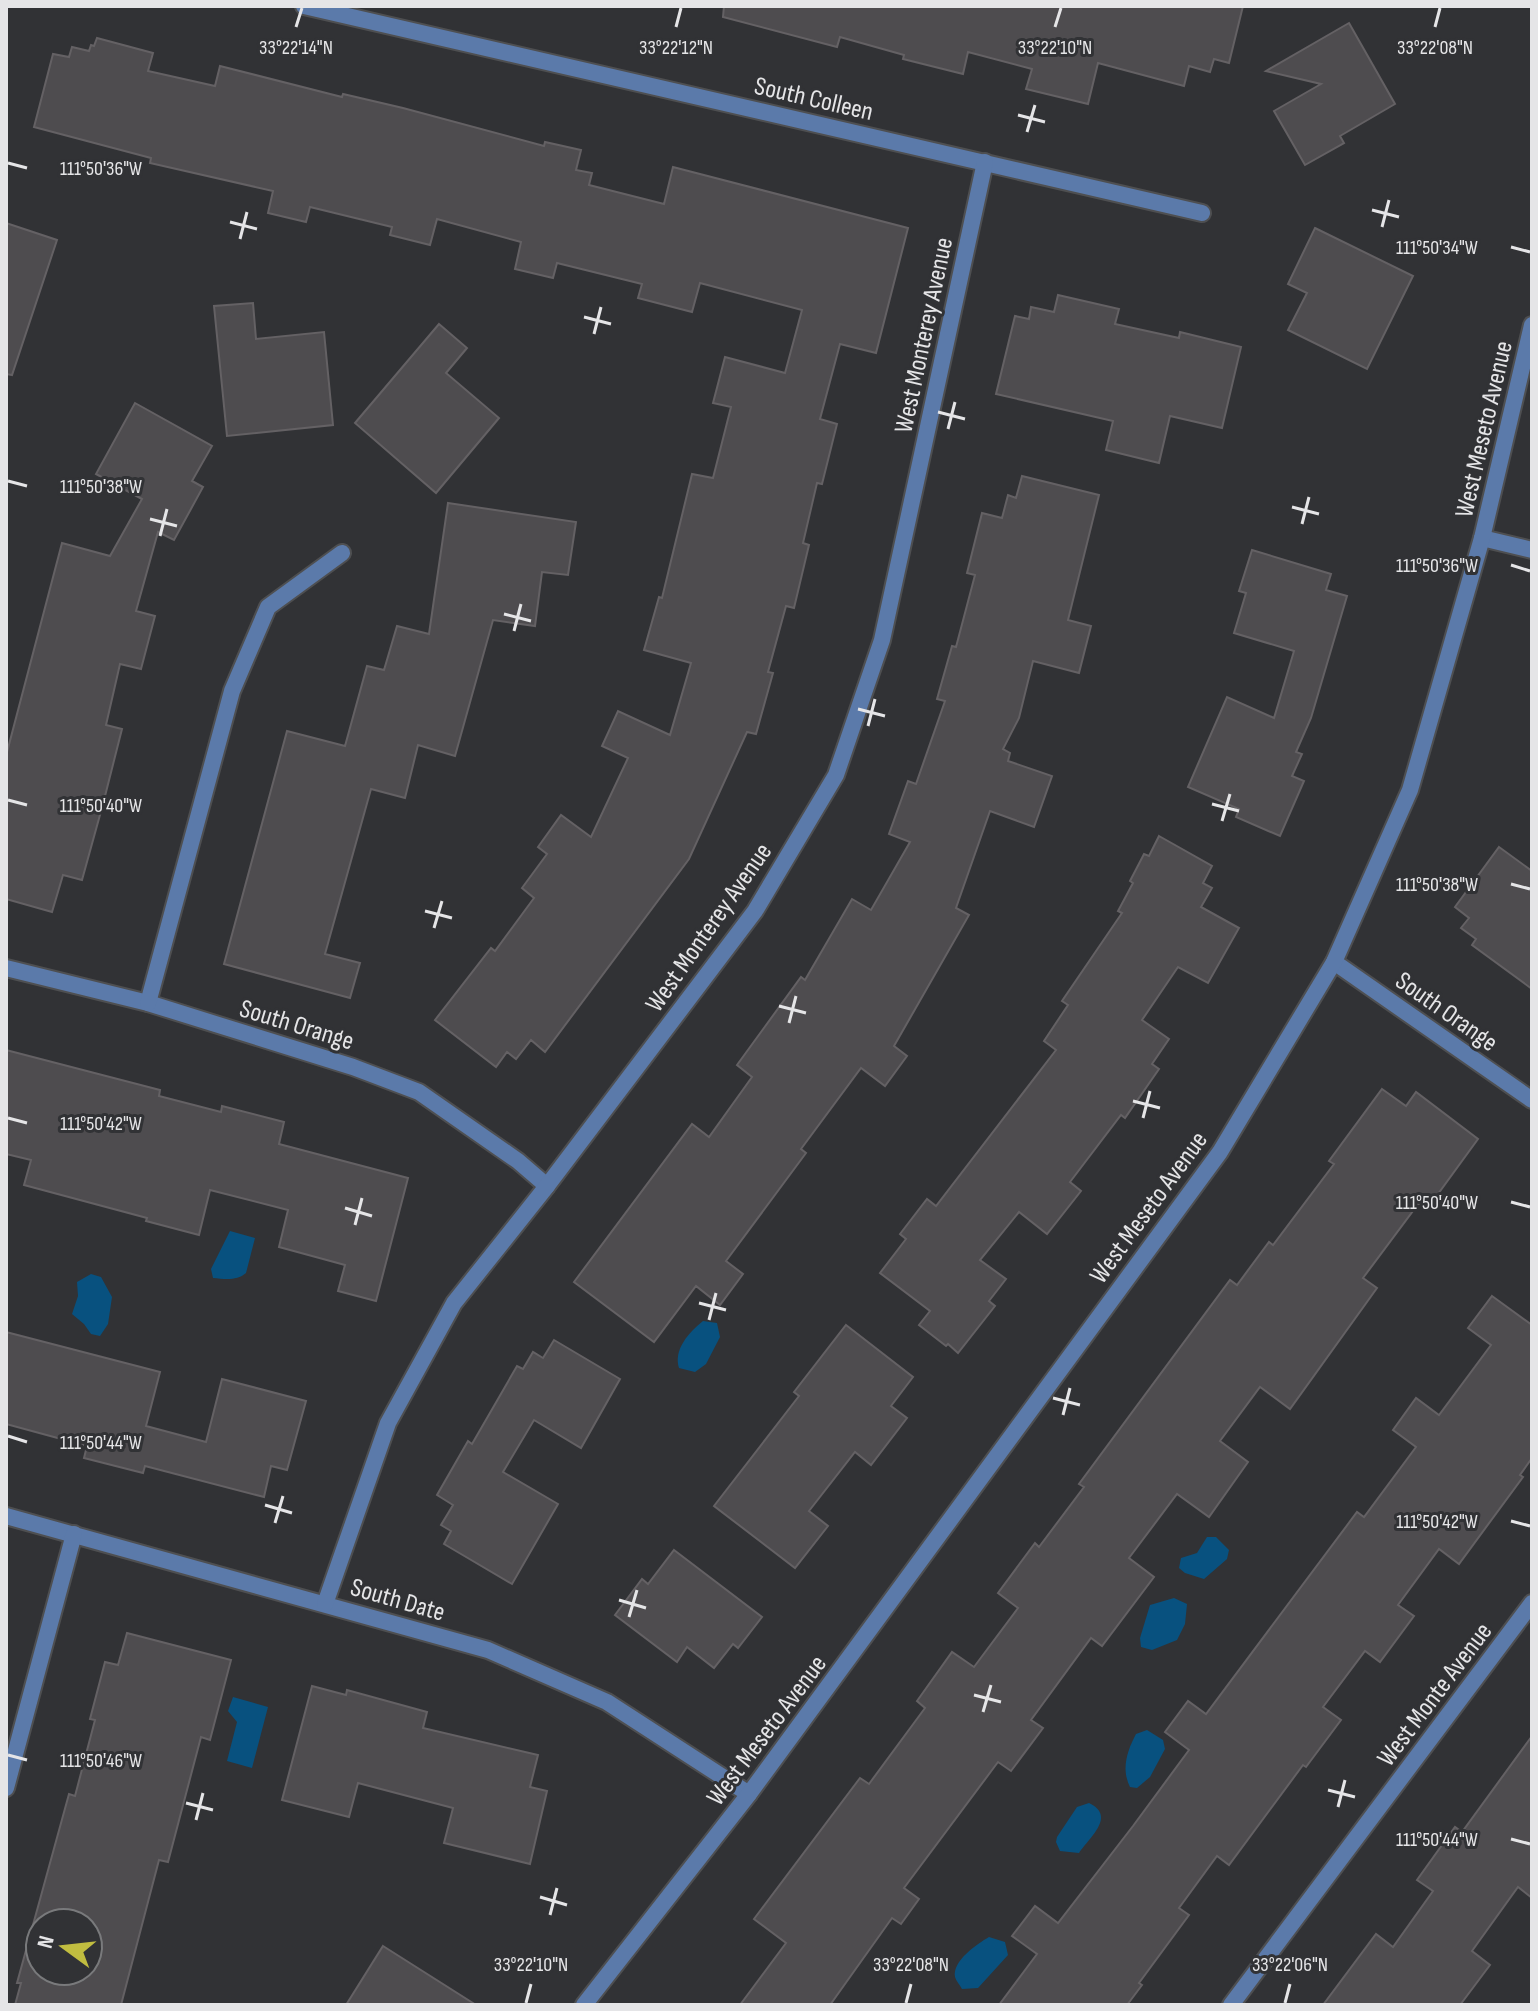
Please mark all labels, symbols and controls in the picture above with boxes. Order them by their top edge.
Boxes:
text: 33°22'14"N [259,36,333,60]
text: 33°22'12"N [639,36,713,60]
text: 33°22'10"N [1018,36,1092,60]
text: 33°22'08"N [1397,36,1473,60]
street label: South Colleen [751,71,876,128]
text: 111°50'36"W [60,157,142,181]
street label: West Monterey Avenue [889,235,960,436]
text: 111°50'34"W [1396,236,1478,260]
street label: West Meseto Avenue [1449,338,1520,521]
text: 111°50'38"W [60,475,142,499]
text: 111°50'36"W [1396,554,1478,578]
text: 111°50'40"W [60,794,142,818]
street label: West Monterey Avenue [639,837,779,1018]
text: 111°50'38"W [1396,873,1478,897]
street label: South Orange [1389,966,1503,1059]
street label: South Orange [236,993,357,1057]
text: 111°50'42"W [60,1112,142,1136]
street label: West Meseto Avenue [1084,1126,1215,1290]
text: 111°50'40"W [1396,1191,1478,1215]
text: 111°50'44"W [60,1431,142,1455]
text: 111°50'42"W [1396,1510,1478,1534]
street label: South Date [347,1572,448,1629]
street label: West Monte Avenue [1371,1617,1499,1773]
street label: West Meseto Avenue [701,1650,834,1812]
text: 111°50'46"W [60,1749,142,1773]
text: 111°50'44"W [1396,1828,1478,1852]
north arrow [24,1907,104,1987]
text: N [32,1933,61,1951]
text: 33°22'10"N [494,1953,568,1977]
text: 33°22'08"N [873,1953,949,1977]
text: 33°22'06"N [1252,1953,1328,1977]

